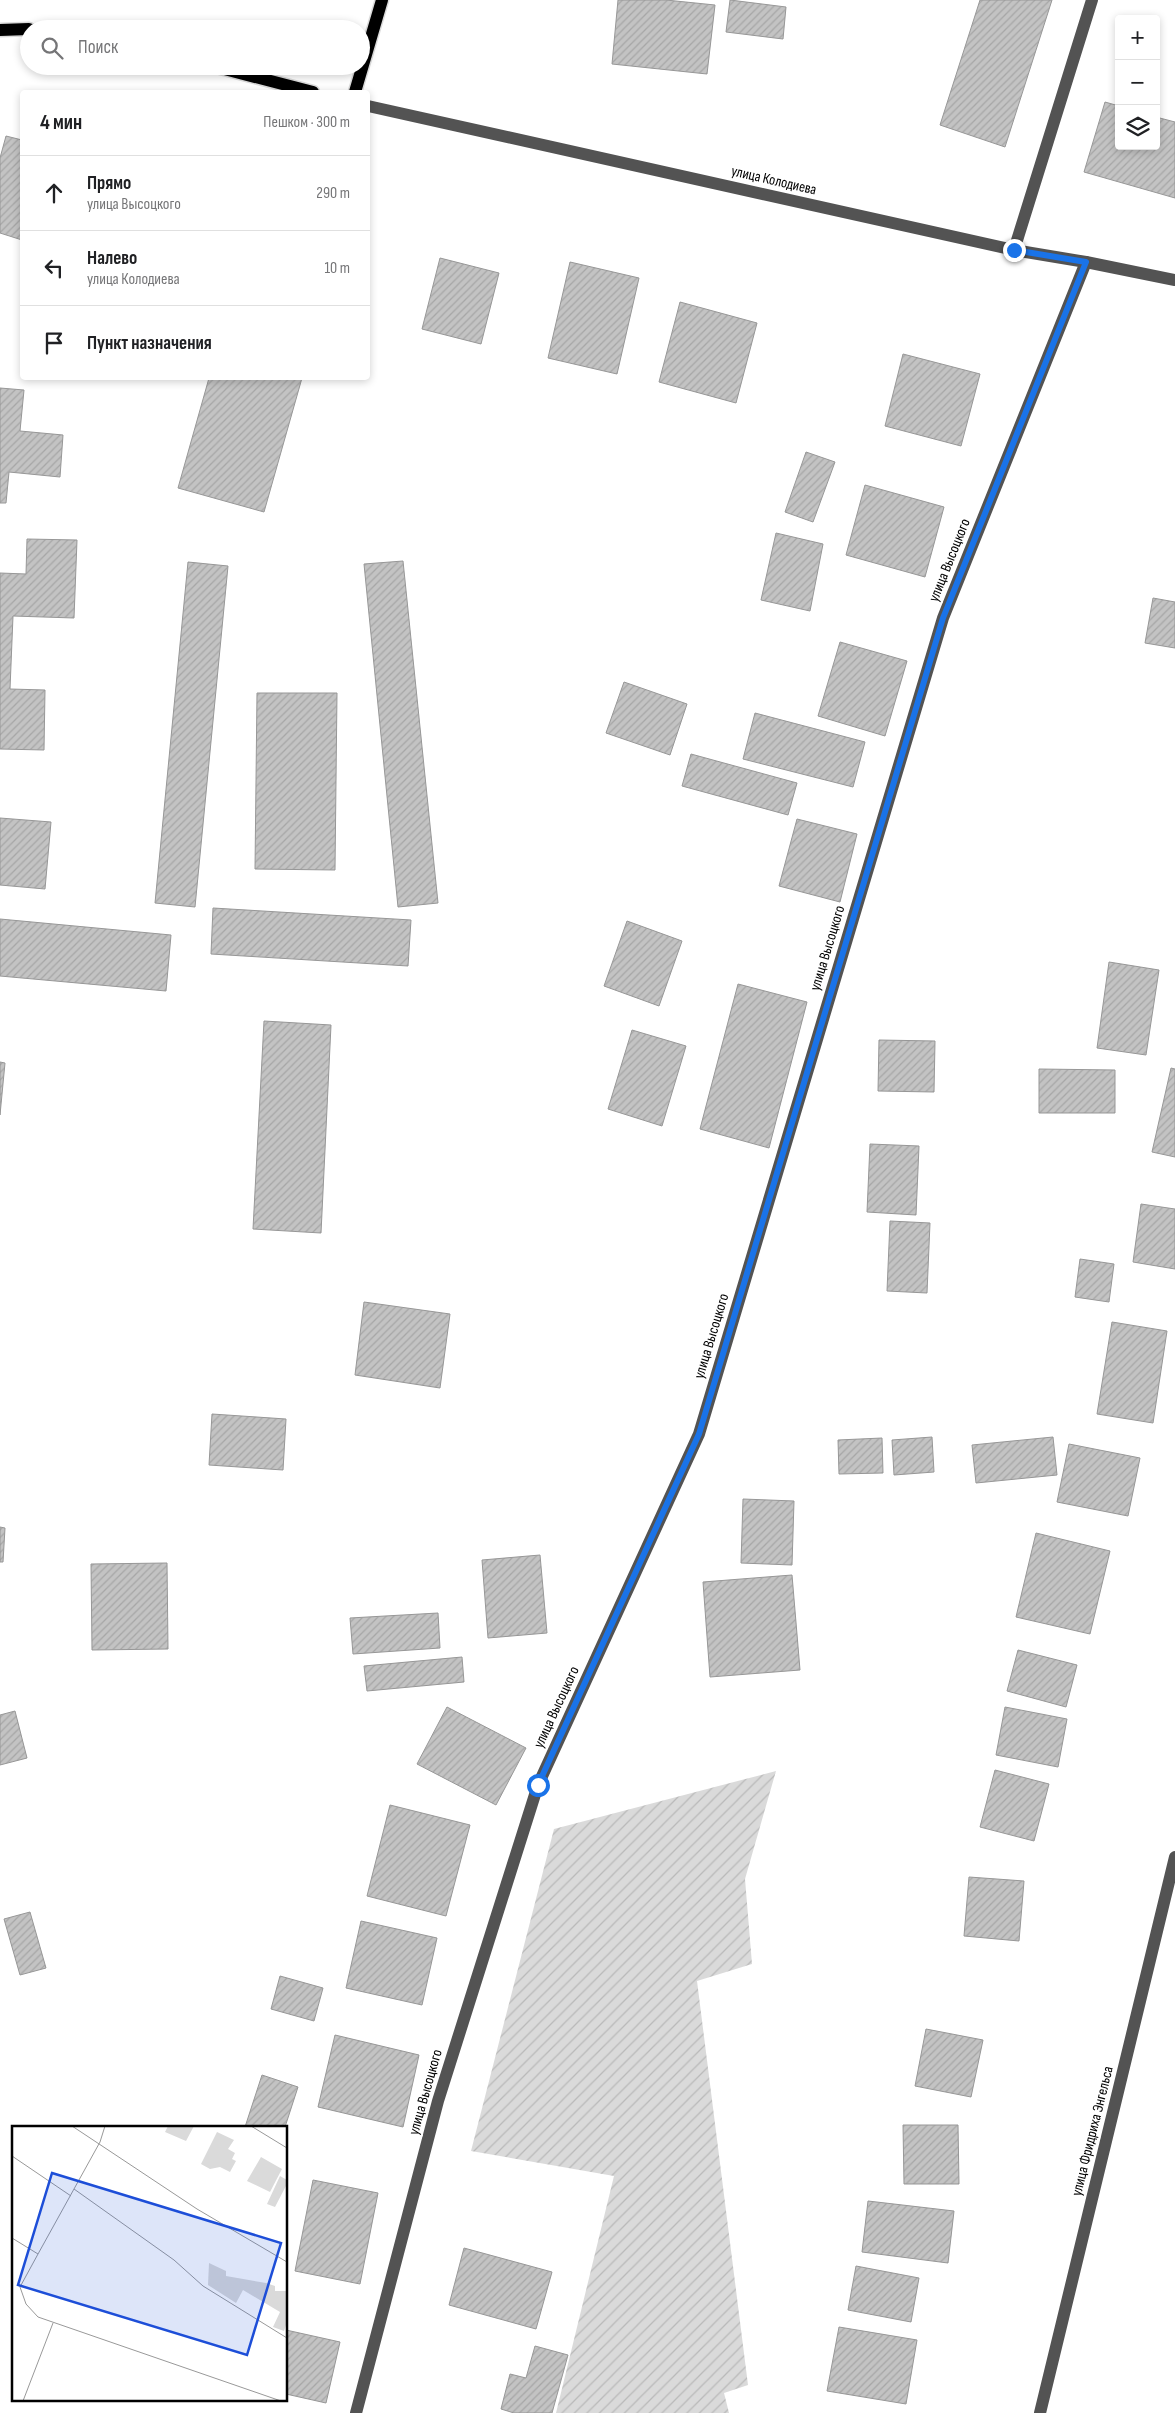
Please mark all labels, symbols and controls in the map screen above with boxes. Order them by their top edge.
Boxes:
map controls [1115,15,1160,150]
button: + [1115,15,1160,60]
search box [20,20,370,75]
icon: search [38,34,66,62]
text: Поиск [78,36,118,59]
button: − [1115,60,1160,105]
button: layers [1115,105,1160,150]
text: 4 мин [40,110,82,135]
text: Пешком · 300 m [263,113,350,132]
street label: улица Колодиева [729,161,819,200]
text: Прямо [87,172,131,195]
icon: ahead [40,179,68,207]
text: 290 m [316,184,350,203]
text: улица Высоцкого [87,195,181,214]
route end [1003,239,1026,262]
text: Налево [87,247,137,270]
icon: left [40,254,68,282]
text: 10 m [324,259,350,278]
text: улица Колодиева [87,270,180,289]
icon: arrive [40,329,68,357]
text: Пункт назначения [87,332,212,355]
street label: улица Высоцкого [924,516,975,605]
street label: улица Высоцкого [806,903,849,993]
street label: улица Высоцкого [690,1291,733,1381]
street label: улица Высоцкого [529,1663,584,1751]
route start [527,1774,550,1797]
street label: улица Высоцкого [404,2047,447,2137]
street label: улица Фридриха Энгельса [1067,2064,1118,2198]
inset map [12,2126,288,2400]

